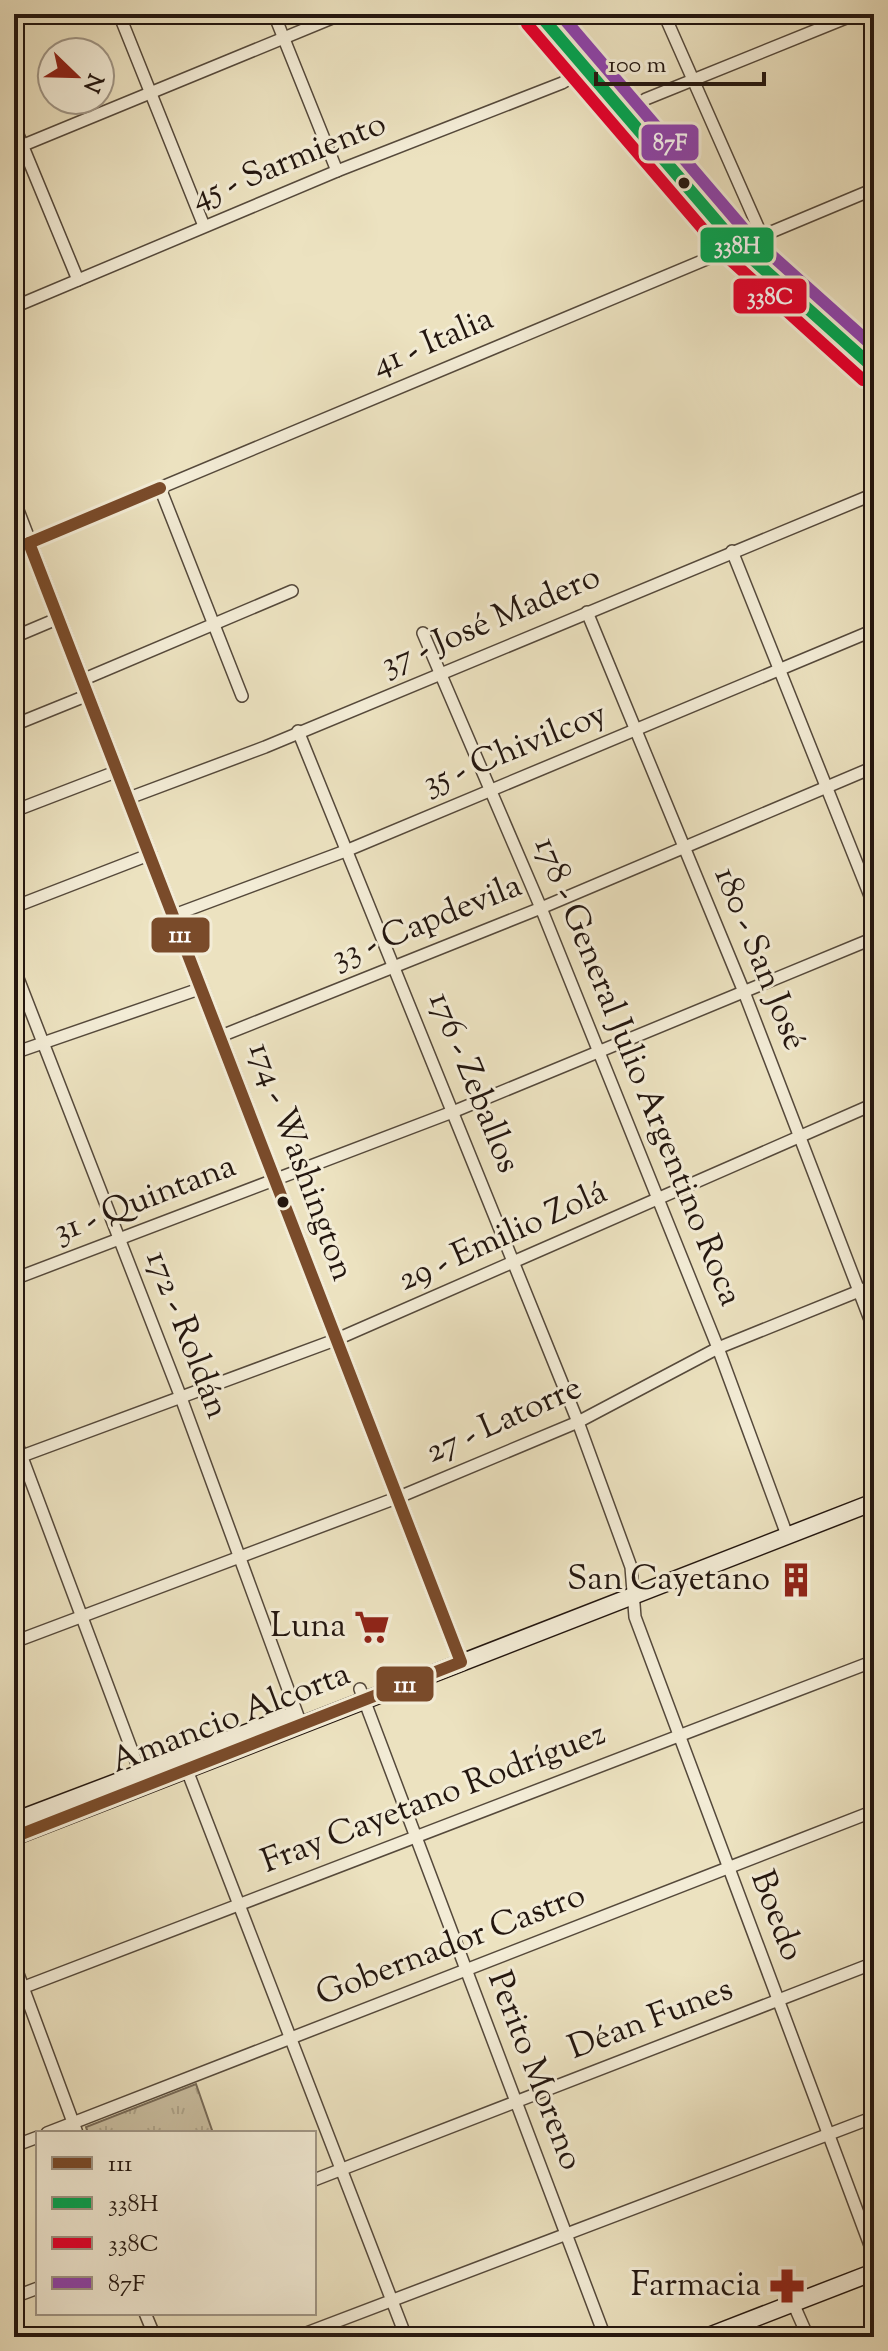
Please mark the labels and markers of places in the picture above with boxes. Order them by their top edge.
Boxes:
unlabelled marker [676,175,692,191]
unlabelled marker [275,1194,291,1210]
place label: San Cayetano [567,1556,770,1605]
building icon: San Cayetano [777,1561,815,1599]
place label: Luna [270,1603,346,1652]
supermarket icon: Luna [353,1608,391,1646]
place label: Farmacia [631,2262,761,2311]
pharmacy icon: Farmacia [768,2267,806,2305]

